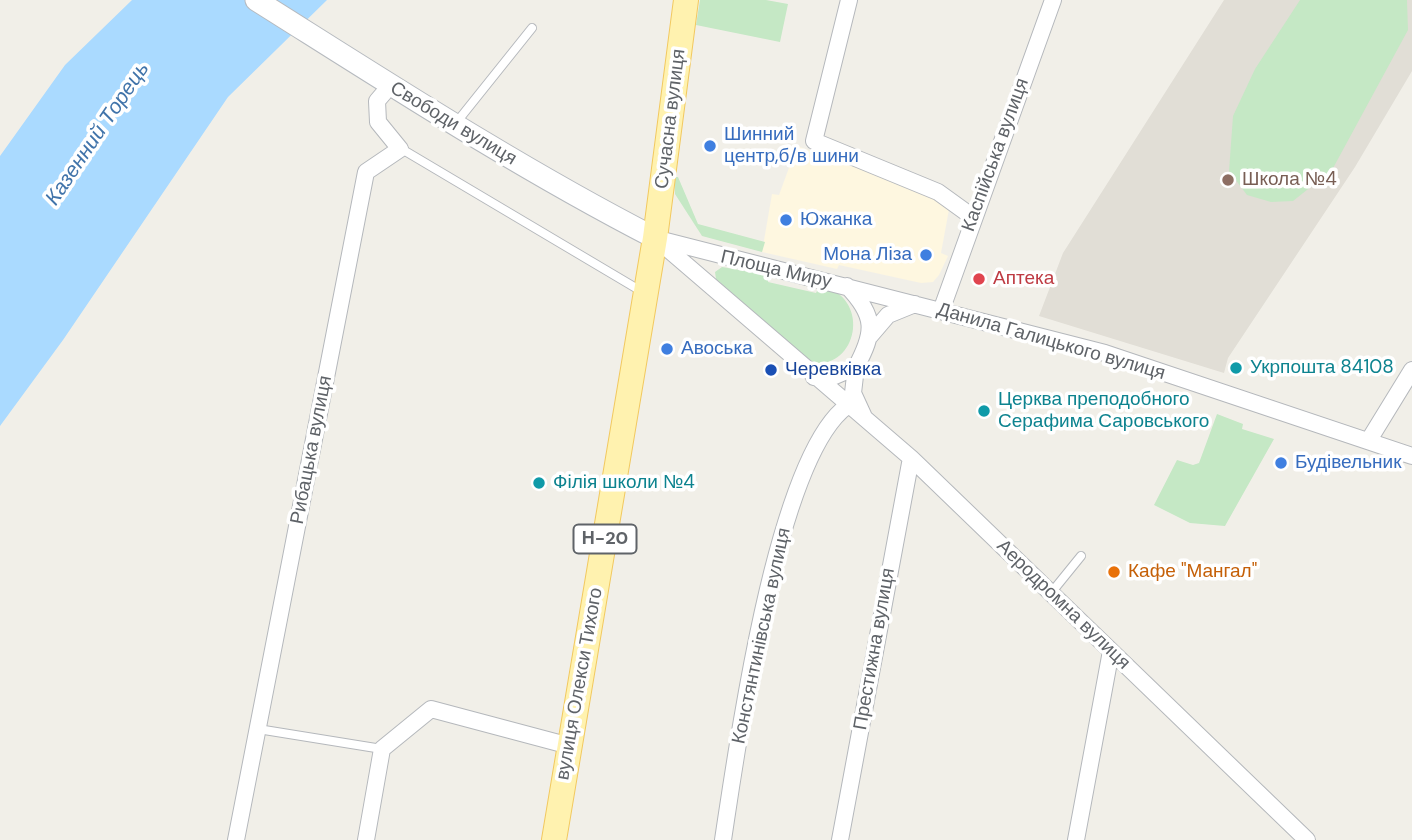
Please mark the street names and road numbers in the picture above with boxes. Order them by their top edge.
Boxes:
street label: Сучасна вулиця [651,48,691,190]
street label: Каспійська вулиця [958,75,1034,235]
street label: Свободи вулиця [386,77,520,171]
street label: Площа Миру [718,246,834,294]
street label: Данила Галицького вулиця [934,298,1168,386]
street label: Рибацька вулиця [286,374,338,526]
road number: Н-20 [574,524,636,554]
street label: Констянтинівська вулиця [728,526,796,746]
street label: Аеродромна вулиця [991,535,1135,675]
street label: Престижна вулиця [850,566,900,732]
street label: вулиця Олекси Тихого [552,586,608,782]

